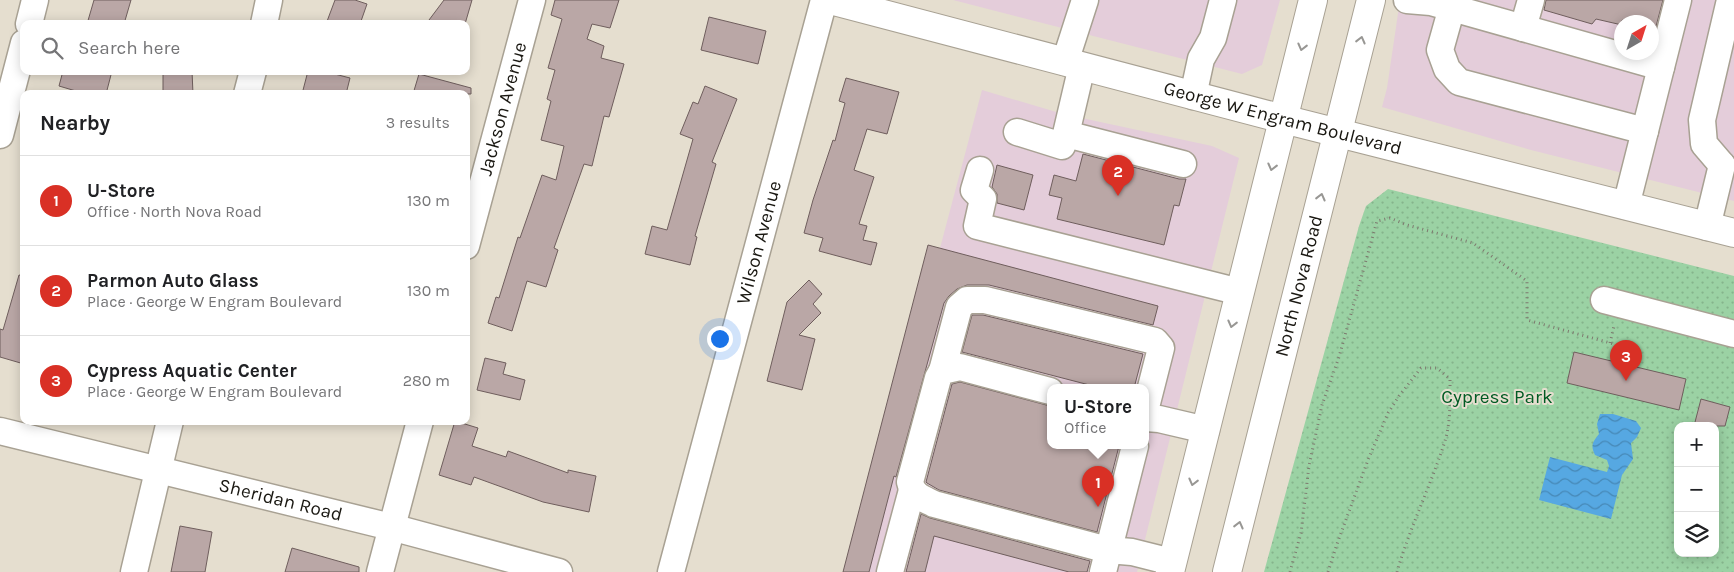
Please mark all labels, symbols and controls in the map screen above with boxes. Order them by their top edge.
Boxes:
north arrow [1614,15,1659,60]
search box [20,20,470,75]
icon: search [38,34,66,62]
one-way arrow [1355,35,1366,44]
text: Search here [78,37,180,59]
street label: Jackson Avenue [474,40,531,178]
one-way arrow [1297,43,1307,51]
street label: George W Engram Boulevard [1161,77,1404,160]
text: Nearby [40,111,110,135]
text: 3 results [386,113,450,132]
pin: 2 [1102,155,1134,196]
one-way arrow [1267,162,1277,170]
street label: Wilson Avenue [732,178,786,307]
text: U-Store [87,180,155,202]
text: 1 [53,191,59,210]
text: 130 m [407,191,450,210]
one-way arrow [1315,193,1326,202]
text: Office · North Nova Road [87,202,262,221]
street label: North Nova Road [1271,213,1327,359]
text: Parmon Auto Glass [87,270,259,292]
text: 2 [51,281,61,300]
text: 130 m [407,281,450,300]
text: Place · George W Engram Boulevard [87,292,342,311]
one-way arrow [1227,320,1238,329]
your location [707,326,733,352]
pin: 3 [1610,340,1642,381]
text: Cypress Aquatic Center [87,360,297,382]
text: 3 [51,371,61,390]
text: 280 m [403,371,450,390]
text: Place · George W Engram Boulevard [87,382,342,401]
popup [1047,384,1149,449]
park label: Cypress Park [1441,386,1553,408]
text: U-Store [1064,396,1132,418]
text: Office [1064,418,1106,437]
map controls [1674,422,1719,557]
button: + [1674,422,1719,467]
pin: 1 [1082,466,1114,507]
button: − [1674,467,1719,512]
street label: Sheridan Road [216,474,345,526]
one-way arrow [1188,477,1199,486]
button: layers [1674,512,1719,557]
one-way arrow [1233,520,1244,529]

